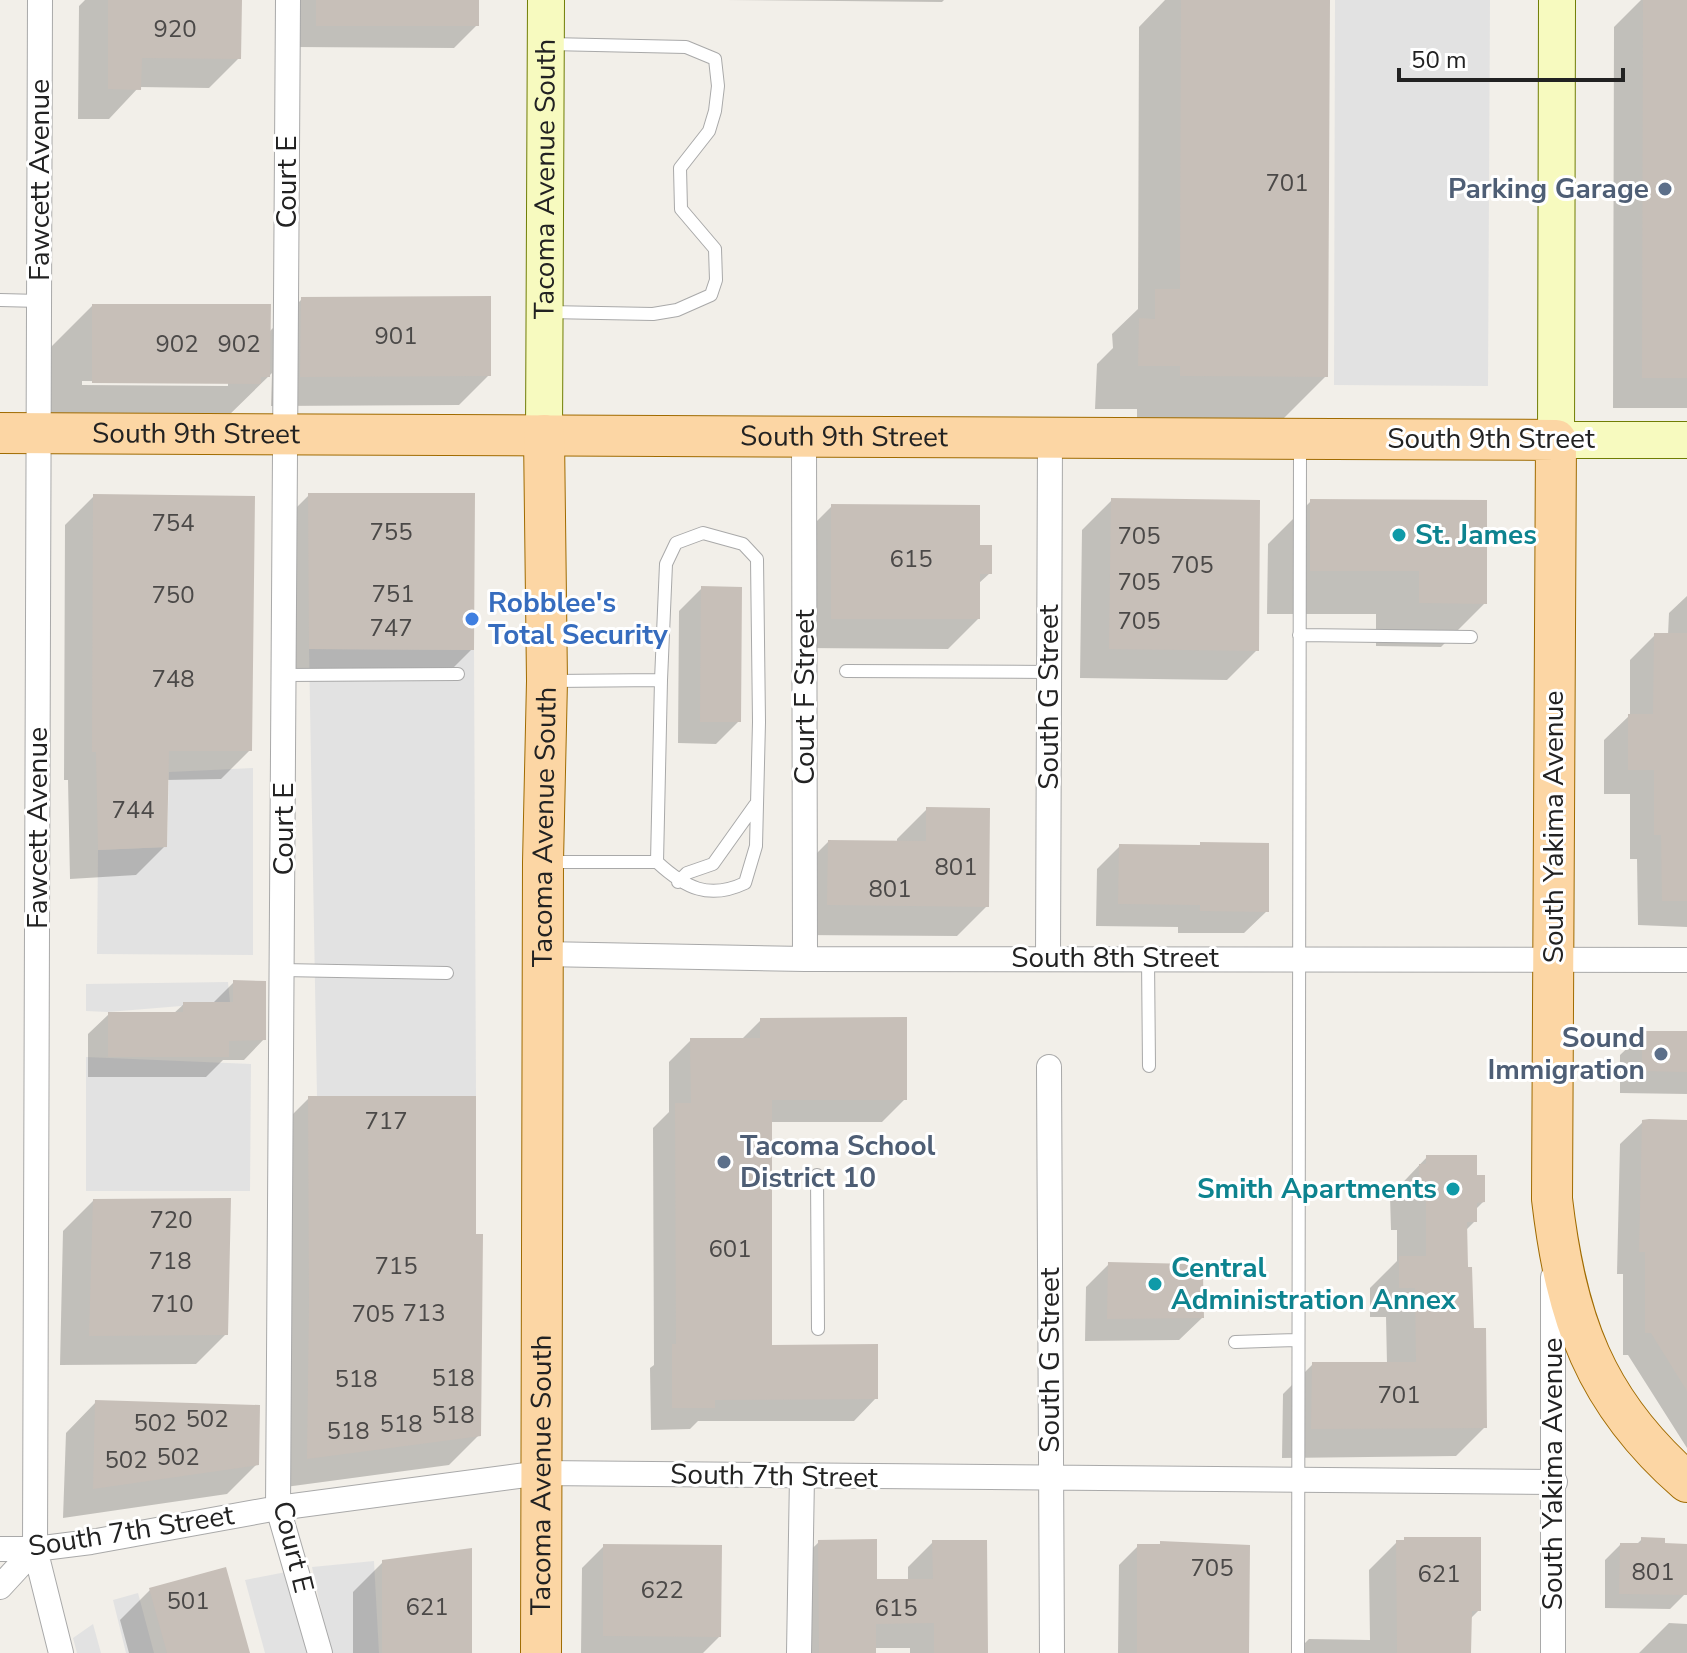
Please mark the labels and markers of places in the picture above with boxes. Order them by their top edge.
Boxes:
place label: Parking Garage [1448,170,1649,208]
marker: Parking Garage [1656,180,1674,198]
place label: St. James [1415,516,1537,554]
marker: St. James [1390,526,1408,544]
place label: Robblee's Total Security [488,584,668,654]
marker: Robblee's Total Security [463,610,481,628]
place label: Sound Immigration [1487,1019,1645,1089]
marker: Sound Immigration [1652,1045,1670,1063]
place label: Tacoma School District 10 [740,1127,936,1197]
marker: Tacoma School District 10 [715,1153,733,1171]
place label: Smith Apartments [1197,1170,1437,1208]
marker: Smith Apartments [1444,1180,1462,1198]
place label: Central Administration Annex [1171,1249,1457,1319]
marker: Central Administration Annex [1146,1275,1164,1293]

